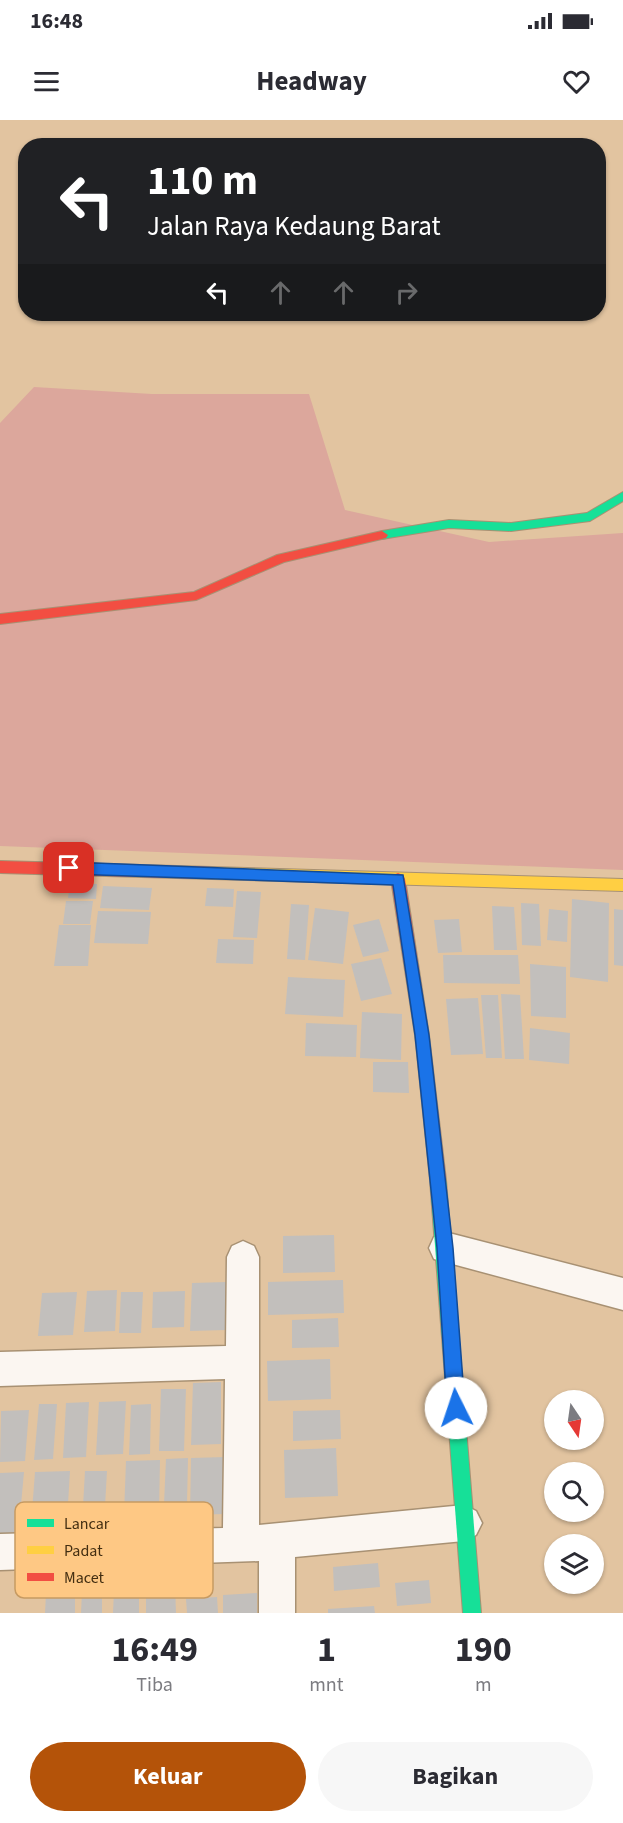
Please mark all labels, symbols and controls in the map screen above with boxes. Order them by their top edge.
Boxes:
text: 16:48 [30,5,83,37]
text: Headway [256,62,367,101]
icon: menu [30,65,63,98]
icon: heart [560,65,593,98]
text: 110 m [147,151,258,211]
icon: left [48,162,126,240]
text: Jalan Raya Kedaung Barat [147,207,441,246]
icon: left [201,276,234,309]
icon: ahead [264,276,297,309]
icon: ahead [327,276,360,309]
icon: right [390,276,423,309]
pin [43,842,94,893]
icon: arrive [52,851,85,884]
position arrow [424,1376,488,1440]
north arrow [544,1390,604,1450]
map controls [544,1390,604,1594]
button: search [544,1462,604,1522]
legend [15,1502,213,1598]
text: Lancar [64,1513,110,1535]
button: layers [544,1534,604,1594]
text: Padat [64,1540,103,1562]
text: Macet [64,1567,104,1589]
text: 16:49 [111,1624,198,1675]
text: 1 [317,1624,336,1675]
text: 190 [455,1624,512,1675]
text: Tiba [136,1671,173,1699]
text: mnt [309,1671,344,1699]
text: m [475,1671,492,1699]
button: Keluar [30,1742,306,1811]
button: Bagikan [318,1742,593,1811]

